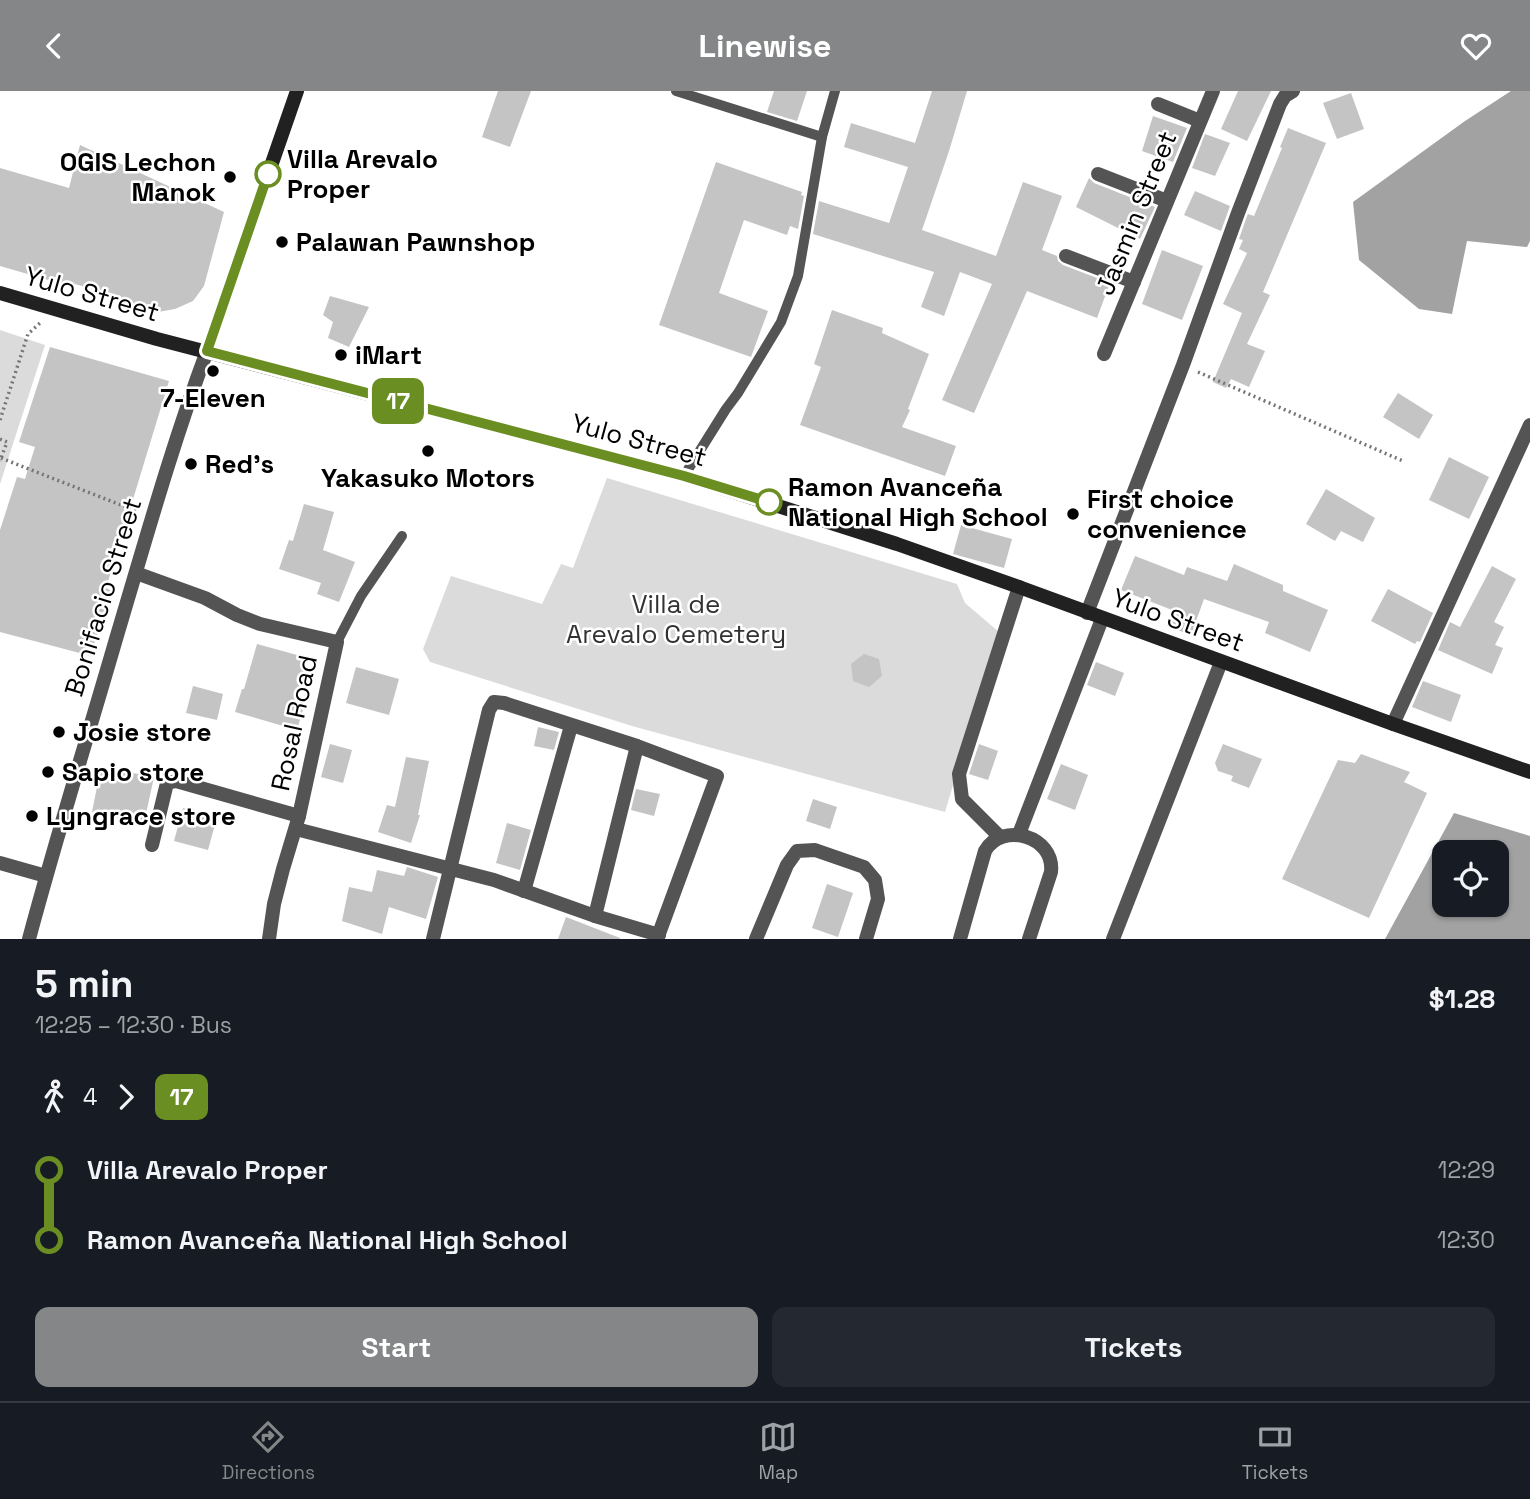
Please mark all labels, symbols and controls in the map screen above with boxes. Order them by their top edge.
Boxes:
text: Linewise [699,26,831,66]
icon: back [35,27,73,65]
icon: heart [1457,27,1495,65]
street label: Jasmin Street [1088,126,1184,300]
place label: Villa Arevalo Proper [287,142,438,206]
place label: OGIS Lechon Manok [60,145,216,209]
marker: Villa Arevalo Proper [255,161,281,187]
marker: OGIS Lechon Manok [222,169,238,185]
place label: Palawan Pawnshop [296,225,535,259]
marker: Palawan Pawnshop [274,234,290,250]
street label: Yulo Street [21,259,163,329]
place label: iMart [355,338,422,372]
marker: iMart [333,347,349,363]
marker: 7-Eleven [205,363,221,379]
line badge: 17 [366,378,430,424]
place label: 7-Eleven [160,381,266,415]
text: 17 [386,385,410,416]
street label: Yulo Street [568,406,710,474]
marker: Yakasuko Motors [420,443,436,459]
place label: Red's [205,447,274,481]
marker: Red's [183,456,199,472]
place label: Yakasuko Motors [321,461,535,495]
place label: Ramon Avanceña National High School [788,470,1048,534]
place label: First choice convenience [1087,482,1247,546]
marker: Ramon Avanceña National High School [756,489,782,515]
street label: Bonifacio Street [57,494,149,700]
marker: First choice convenience [1065,506,1081,522]
street label: Yulo Street [1107,580,1249,660]
park label: Villa de Arevalo Cemetery [566,587,786,651]
street label: Rosal Road [263,652,325,794]
place label: Josie store [73,715,211,749]
marker: Josie store [51,724,67,740]
place label: Sapio store [62,755,204,789]
marker: Sapio store [40,764,56,780]
place label: Lyngrace store [46,799,236,833]
marker: Lyngrace store [24,808,40,824]
map controls [1432,840,1509,917]
button: locate [1432,840,1509,917]
text: 5 min [35,960,133,1008]
text: $1.28 [1429,982,1495,1016]
text: 12:25 – 12:30 · Bus [35,1010,232,1040]
icon: walk [35,1078,73,1116]
icon: forward [107,1078,145,1116]
text: 17 [169,1081,194,1112]
text: 4 [83,1082,97,1112]
text: Villa Arevalo Proper [87,1153,328,1187]
text: 12:29 [1438,1155,1495,1185]
text: Ramon Avanceña National High School [87,1223,568,1257]
text: 12:30 [1437,1225,1495,1255]
button: Start [35,1307,758,1387]
button: Tickets [772,1307,1495,1387]
tab: Directions [222,1418,315,1485]
tab: Map [759,1418,798,1485]
tab: Tickets [1242,1418,1308,1485]

